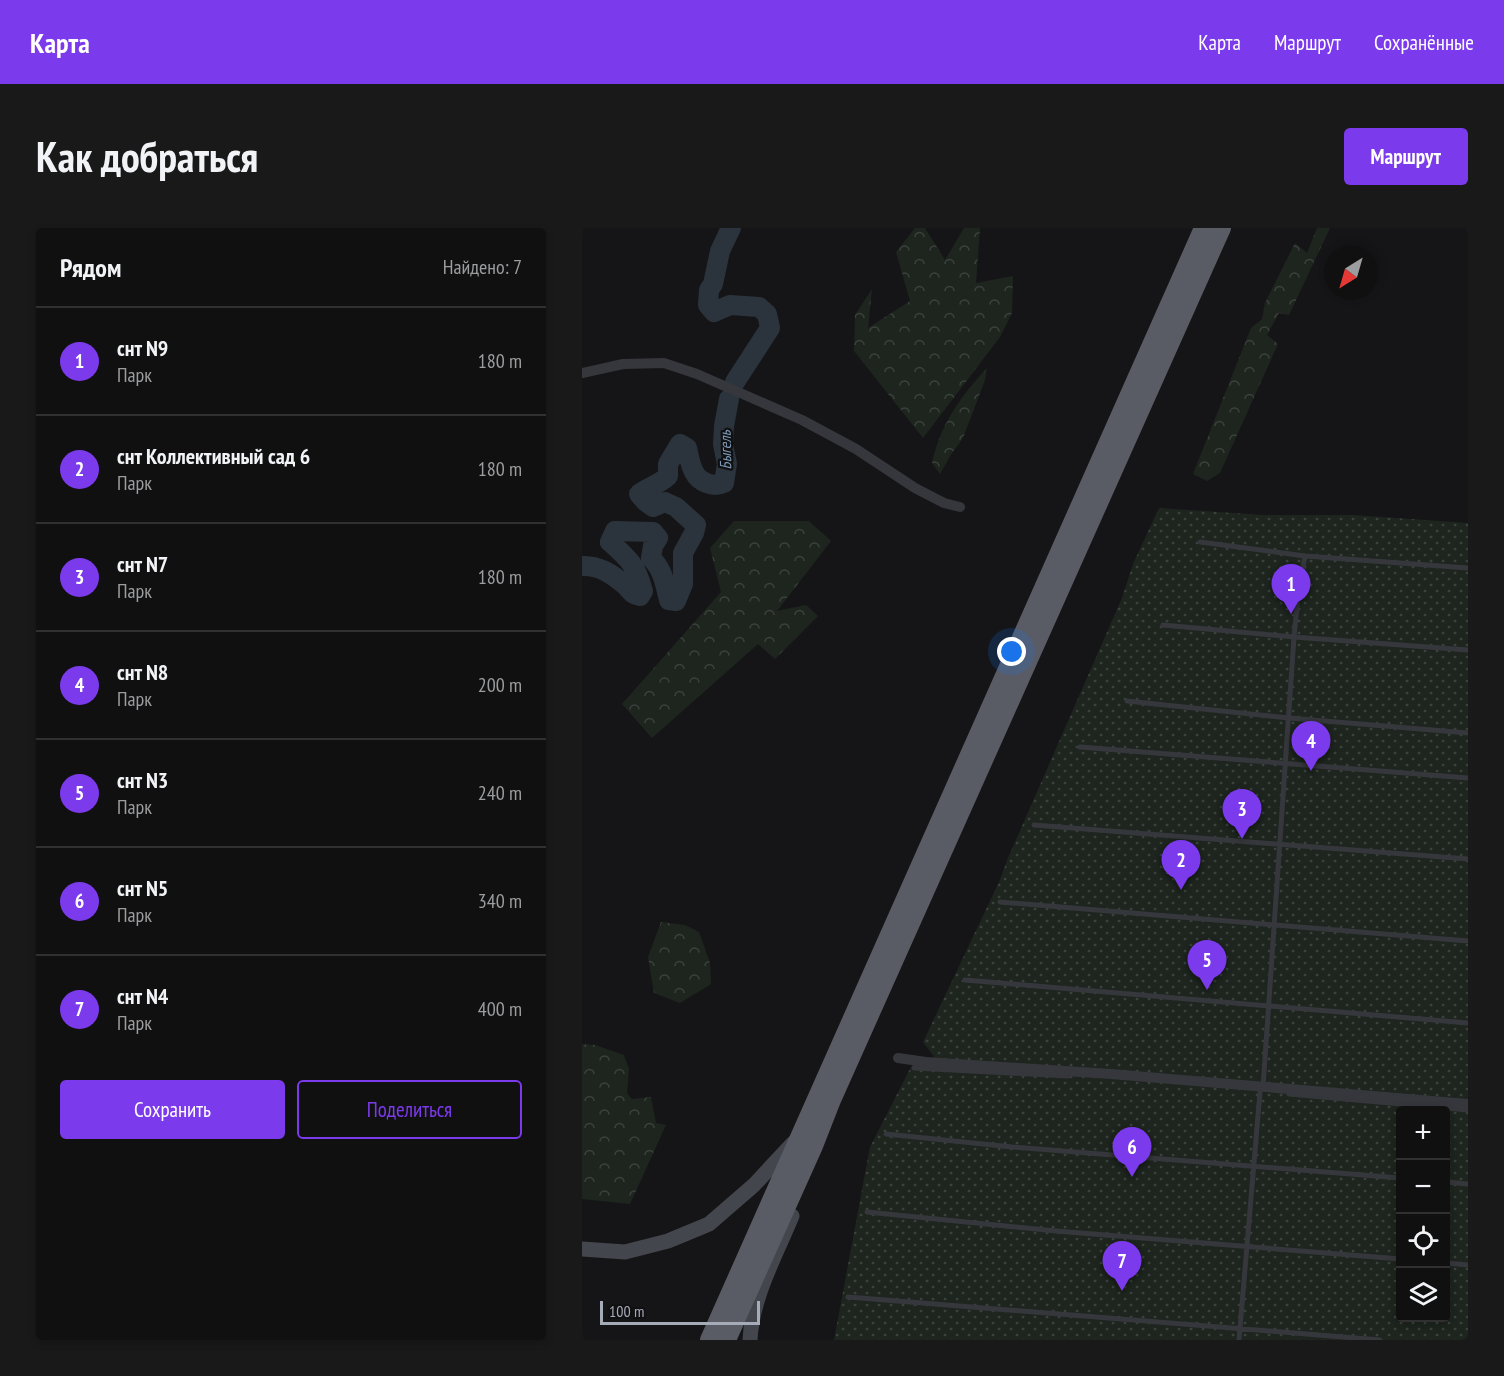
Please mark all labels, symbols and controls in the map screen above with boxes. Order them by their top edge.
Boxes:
text: Карта [30,24,90,61]
text: Карта [1198,29,1241,56]
text: Маршрут [1274,29,1341,56]
text: Сохранённые [1374,29,1474,56]
button: Маршрут [1344,128,1468,185]
text: Как добраться [36,129,258,184]
north arrow [1324,246,1378,300]
text: Рядом [60,251,121,284]
text: Найдено: 7 [443,254,522,280]
text: снт N9 [117,334,168,362]
text: 1 [75,348,84,374]
text: 180 m [478,348,522,374]
text: Парк [117,362,152,388]
water label: Быгель [715,429,735,470]
text: снт Коллективный сад 6 [117,442,310,470]
text: 2 [75,456,84,482]
text: 180 m [478,456,522,482]
text: Парк [117,470,152,496]
text: снт N7 [117,550,168,578]
text: 3 [75,564,84,590]
text: 180 m [478,564,522,590]
pin: 1 [1272,564,1310,614]
text: Парк [117,578,152,604]
your location [997,637,1026,666]
text: снт N8 [117,658,168,686]
text: 4 [75,672,84,698]
text: 200 m [478,672,522,698]
text: Парк [117,686,152,712]
pin: 4 [1292,722,1330,771]
text: снт N3 [117,766,168,794]
text: 5 [75,780,84,806]
text: 240 m [478,780,522,806]
pin: 3 [1222,790,1262,839]
text: Парк [117,794,152,820]
pin: 2 [1162,840,1200,890]
text: снт N5 [117,874,168,902]
text: 6 [75,888,84,914]
text: 340 m [478,888,522,914]
text: Парк [117,902,152,928]
pin: 5 [1188,940,1226,990]
text: снт N4 [117,982,168,1010]
text: 7 [75,996,84,1022]
text: 400 m [478,996,522,1022]
text: Парк [117,1010,152,1036]
button: Сохранить [60,1080,285,1139]
button: Поделиться [297,1080,522,1139]
map controls [1396,1106,1450,1322]
button: + [1396,1106,1450,1160]
pin: 6 [1112,1128,1152,1177]
button: − [1396,1160,1450,1214]
button: locate [1396,1214,1450,1268]
pin: 7 [1102,1242,1142,1291]
button: layers [1396,1268,1450,1322]
scale bar [600,1298,760,1326]
text: 100 m [609,1301,644,1321]

